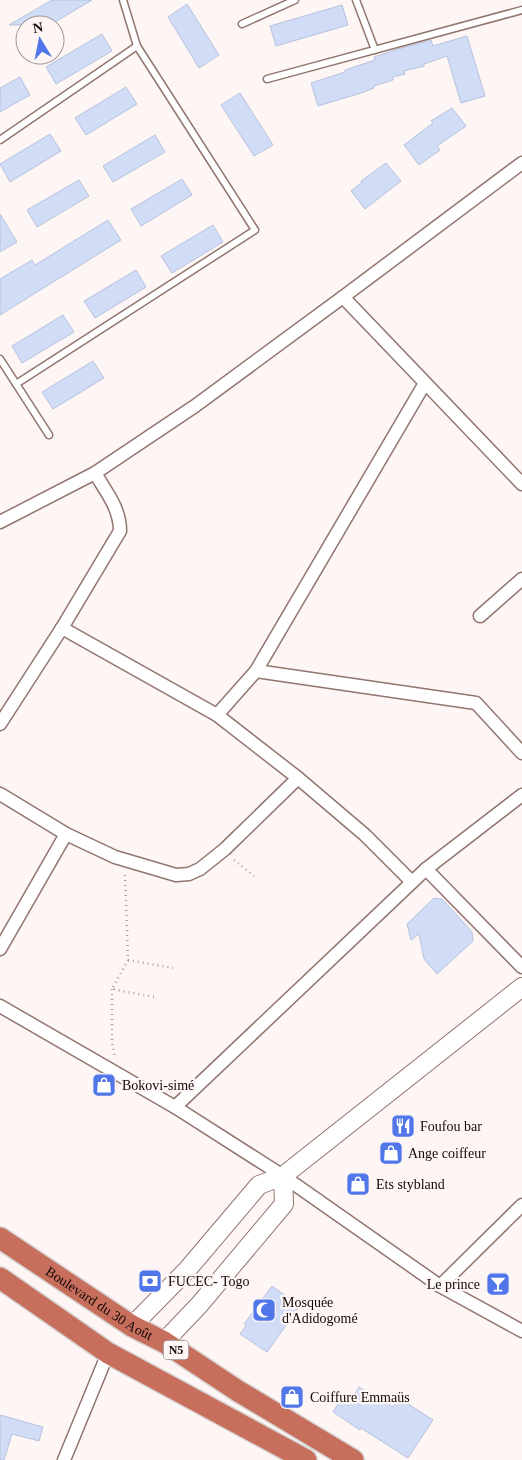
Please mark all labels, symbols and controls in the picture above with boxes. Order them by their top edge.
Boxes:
north arrow [15,15,65,65]
text: N [32,19,44,36]
shop icon: Bokovi-simé [91,1072,117,1098]
place label: Bokovi-simé [122,1078,194,1093]
restaurant icon: Foufou bar [390,1113,416,1139]
place label: Foufou bar [420,1119,482,1134]
shop icon: Ange coiffeur [378,1140,404,1166]
place label: Ange coiffeur [408,1146,486,1161]
shop icon: Ets stybland [345,1171,371,1197]
place label: Ets stybland [376,1177,445,1192]
street label: Boulevard du 30 Août [43,1264,155,1343]
bank icon: FUCEC- Togo [137,1268,163,1294]
bar icon: Le prince [485,1271,511,1297]
place label: FUCEC- Togo [168,1274,250,1289]
place label: Le prince [427,1277,480,1292]
place label: Mosquée d'Adidogomé [282,1295,358,1326]
mosque icon: Mosquée d'Adidogomé [251,1297,277,1323]
road number: N5 [164,1340,188,1360]
shop icon: Coiffure Emmaüs [279,1384,305,1410]
place label: Coiffure Emmaüs [310,1390,410,1405]

